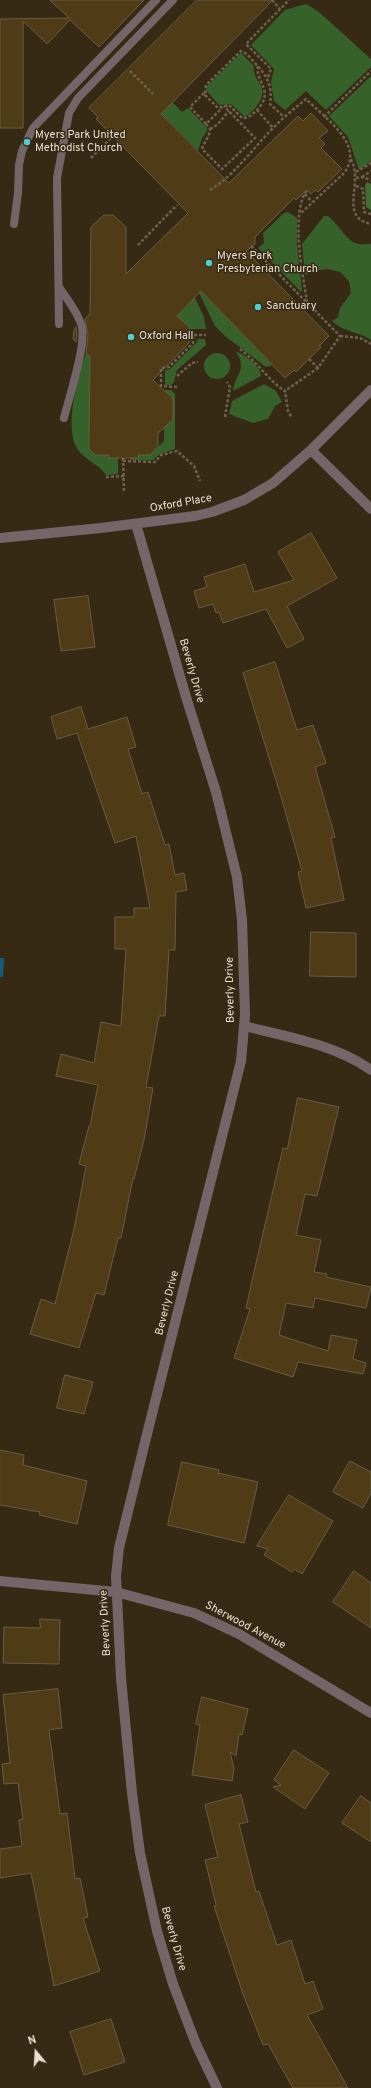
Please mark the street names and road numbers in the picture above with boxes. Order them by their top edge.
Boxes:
street label: Oxford Place [149,492,213,516]
street label: Beverly Drive [176,637,206,705]
street label: Beverly Drive [224,957,238,1023]
street label: Beverly Drive [154,1269,182,1337]
street label: Beverly Drive [98,1590,114,1656]
street label: Sherwood Avenue [203,1599,287,1653]
street label: Beverly Drive [158,1905,188,1973]

